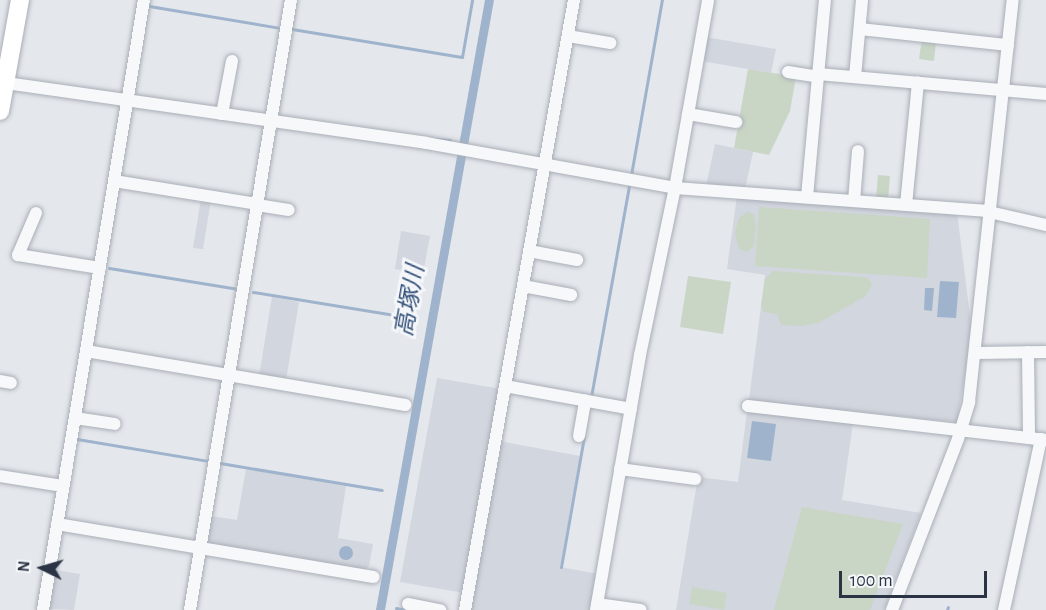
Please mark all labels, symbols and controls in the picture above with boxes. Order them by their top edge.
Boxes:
water label: 高塚川 [391,263,431,339]
north arrow [12,538,72,598]
scale bar [842,559,990,597]
text: N [16,560,33,573]
text: 100 m [850,572,893,590]

